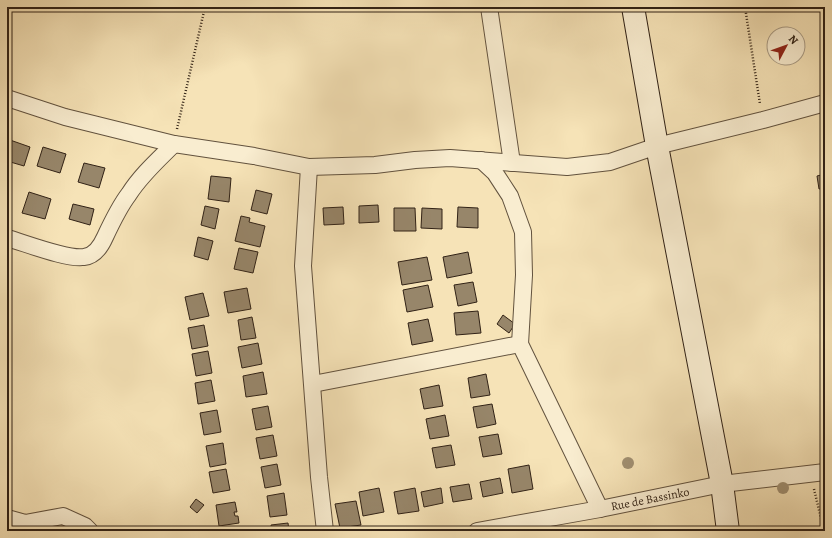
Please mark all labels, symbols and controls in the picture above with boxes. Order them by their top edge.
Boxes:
north arrow [766,26,806,66]
text: N [785,32,801,48]
street label: Rue de Bassinko [609,484,691,514]

